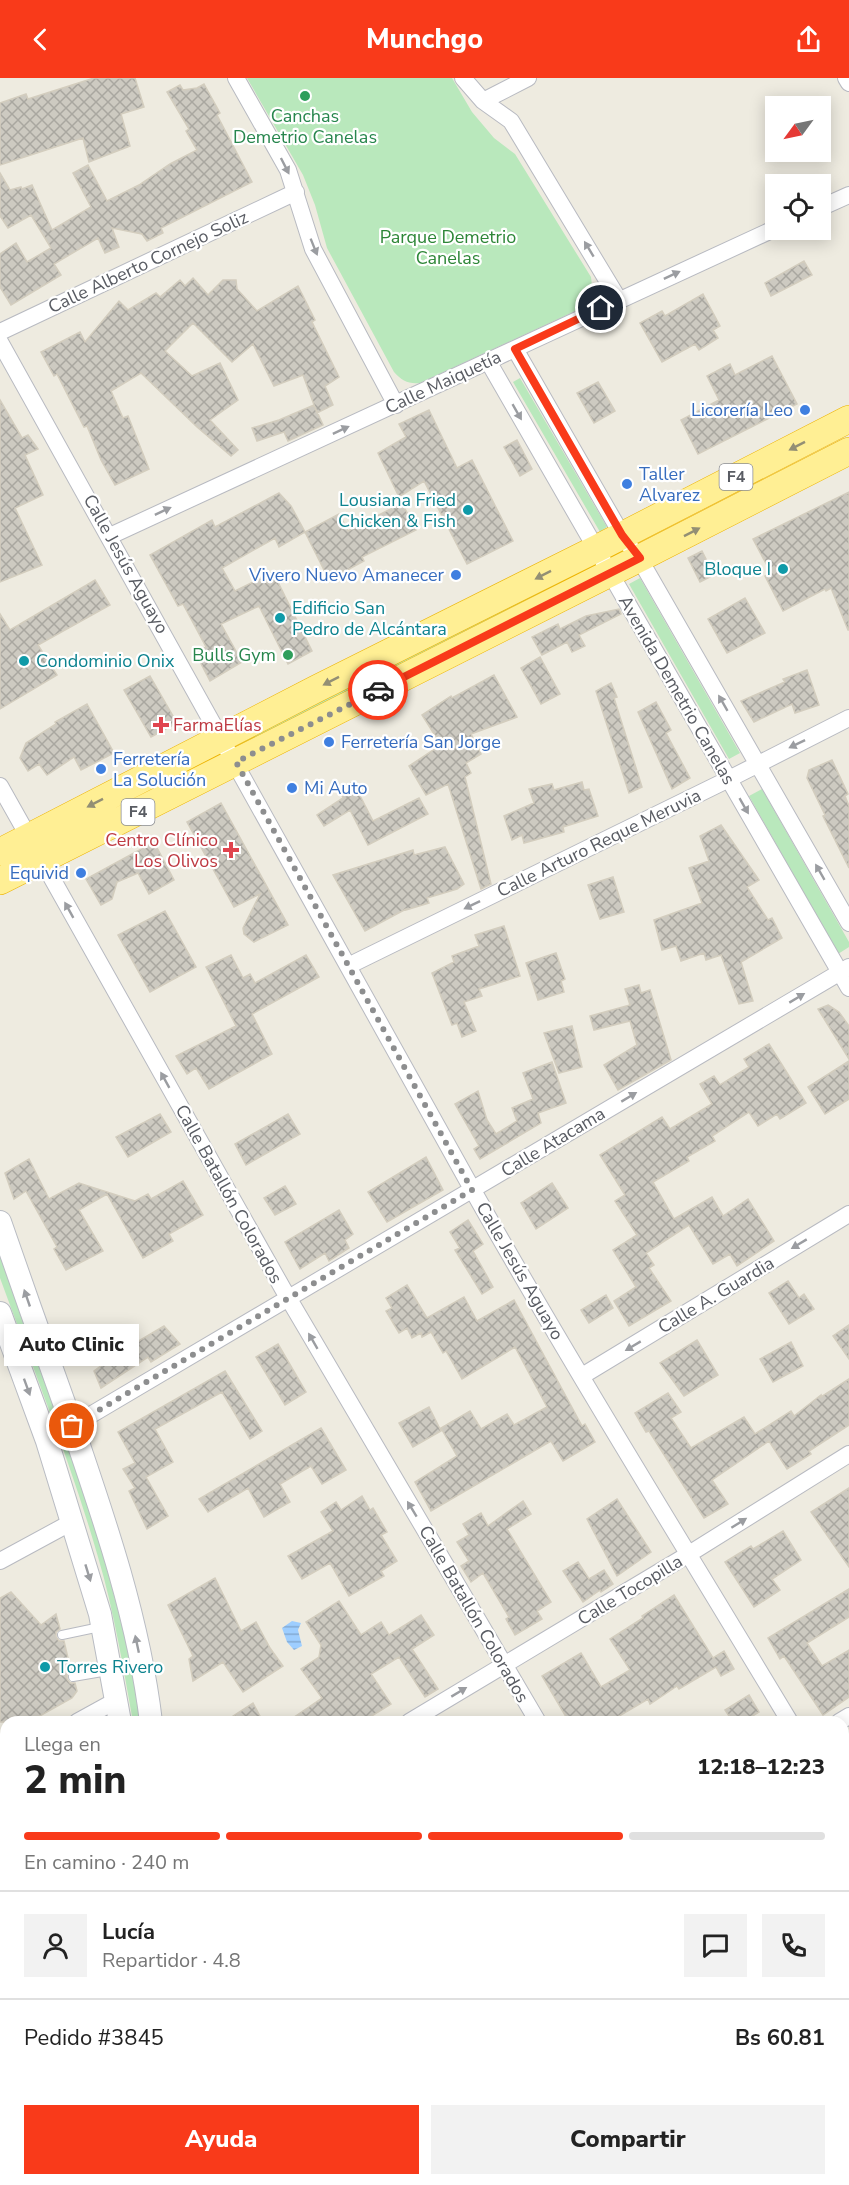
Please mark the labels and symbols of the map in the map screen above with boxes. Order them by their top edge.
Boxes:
marker: Canchas Demetrio Canelas [298,89,312,103]
north arrow [765,96,831,162]
place label: Canchas Demetrio Canelas [233,104,377,149]
one-way arrow [280,157,290,174]
street label: Calle Alberto Cornejo Soliz [44,205,252,319]
park label: Parque Demetrio Canelas [380,225,516,270]
one-way arrow [309,239,319,257]
one-way arrow [583,241,594,257]
one-way arrow [664,271,681,280]
pin [575,282,626,333]
street label: Calle Maiquetía [381,345,505,419]
place label: Licorería Leo [691,398,793,422]
marker: Licorería Leo [798,403,812,417]
one-way arrow [512,404,522,421]
one-way arrow [332,425,350,435]
one-way arrow [788,441,805,451]
place label: Taller Alvarez [639,462,700,507]
road number: F4 [720,464,752,490]
marker: Taller Alvarez [620,477,634,491]
place label: Lousiana Fried Chicken & Fish [338,488,456,533]
street label: Calle Jesús Aguayo [78,490,174,638]
marker: Lousiana Fried Chicken & Fish [461,503,475,517]
one-way arrow [155,507,172,516]
one-way arrow [683,527,700,537]
place label: Bloque I [704,557,771,581]
marker: Bloque I [776,562,790,576]
place label: Vivero Nuevo Amanecer [248,563,445,587]
marker: Vivero Nuevo Amanecer [449,568,463,582]
one-way arrow [535,571,552,580]
street label: Avenida Demetrio Canelas [613,591,741,789]
place label: Edificio San Pedro de Alcántara [292,596,447,641]
marker: Edificio San Pedro de Alcántara [273,611,287,625]
place label: Bulls Gym [192,643,276,667]
marker: Bulls Gym [281,648,295,662]
place label: Condominio Onix [36,649,175,673]
marker: Condominio Onix [17,654,31,668]
courier [348,660,408,720]
one-way arrow [323,676,340,686]
one-way arrow [718,694,728,711]
place label: FarmaElías [173,713,262,737]
marker: FarmaElías [154,718,168,732]
place label: Ferretería San Jorge [341,730,501,754]
marker: Ferretería San Jorge [322,735,336,749]
one-way arrow [788,739,805,749]
place label: Ferretería La Solución [113,747,206,792]
marker: Ferretería La Solución [94,762,108,776]
place label: Mi Auto [304,776,368,800]
marker: Mi Auto [285,781,299,795]
street label: Calle Arturo Reque Meruvia [493,783,705,903]
one-way arrow [87,798,104,808]
one-way arrow [739,798,749,815]
road number: F4 [122,799,154,825]
place label: Centro Clínico Los Olivos [105,828,218,873]
marker: Centro Clínico Los Olivos [222,841,240,859]
place label: Equivid [10,861,69,885]
one-way arrow [815,864,825,881]
marker: Equivid [74,866,88,880]
one-way arrow [64,901,74,918]
one-way arrow [463,901,480,910]
one-way arrow [788,994,805,1004]
one-way arrow [160,1071,170,1088]
one-way arrow [621,1092,637,1103]
street label: Calle Batallón Colorados [170,1100,288,1288]
street label: Calle Atacama [496,1101,610,1183]
street label: Calle Jesús Aguayo [471,1198,569,1344]
one-way arrow [791,1239,807,1250]
street label: Calle A. Guardia [653,1251,779,1339]
one-way arrow [21,1289,31,1307]
callout: Auto Clinic [4,1324,140,1366]
one-way arrow [308,1333,319,1349]
one-way arrow [625,1340,641,1351]
one-way arrow [23,1378,33,1396]
pin [46,1400,97,1451]
one-way arrow [407,1500,417,1517]
one-way arrow [731,1517,747,1528]
street label: Calle Batallón Colorados [413,1521,535,1707]
street label: Calle Tocopilla [573,1549,687,1631]
one-way arrow [84,1564,93,1582]
one-way arrow [132,1635,142,1653]
place label: Torres Rivero [57,1655,163,1679]
marker: Torres Rivero [38,1660,52,1674]
one-way arrow [451,1687,468,1697]

